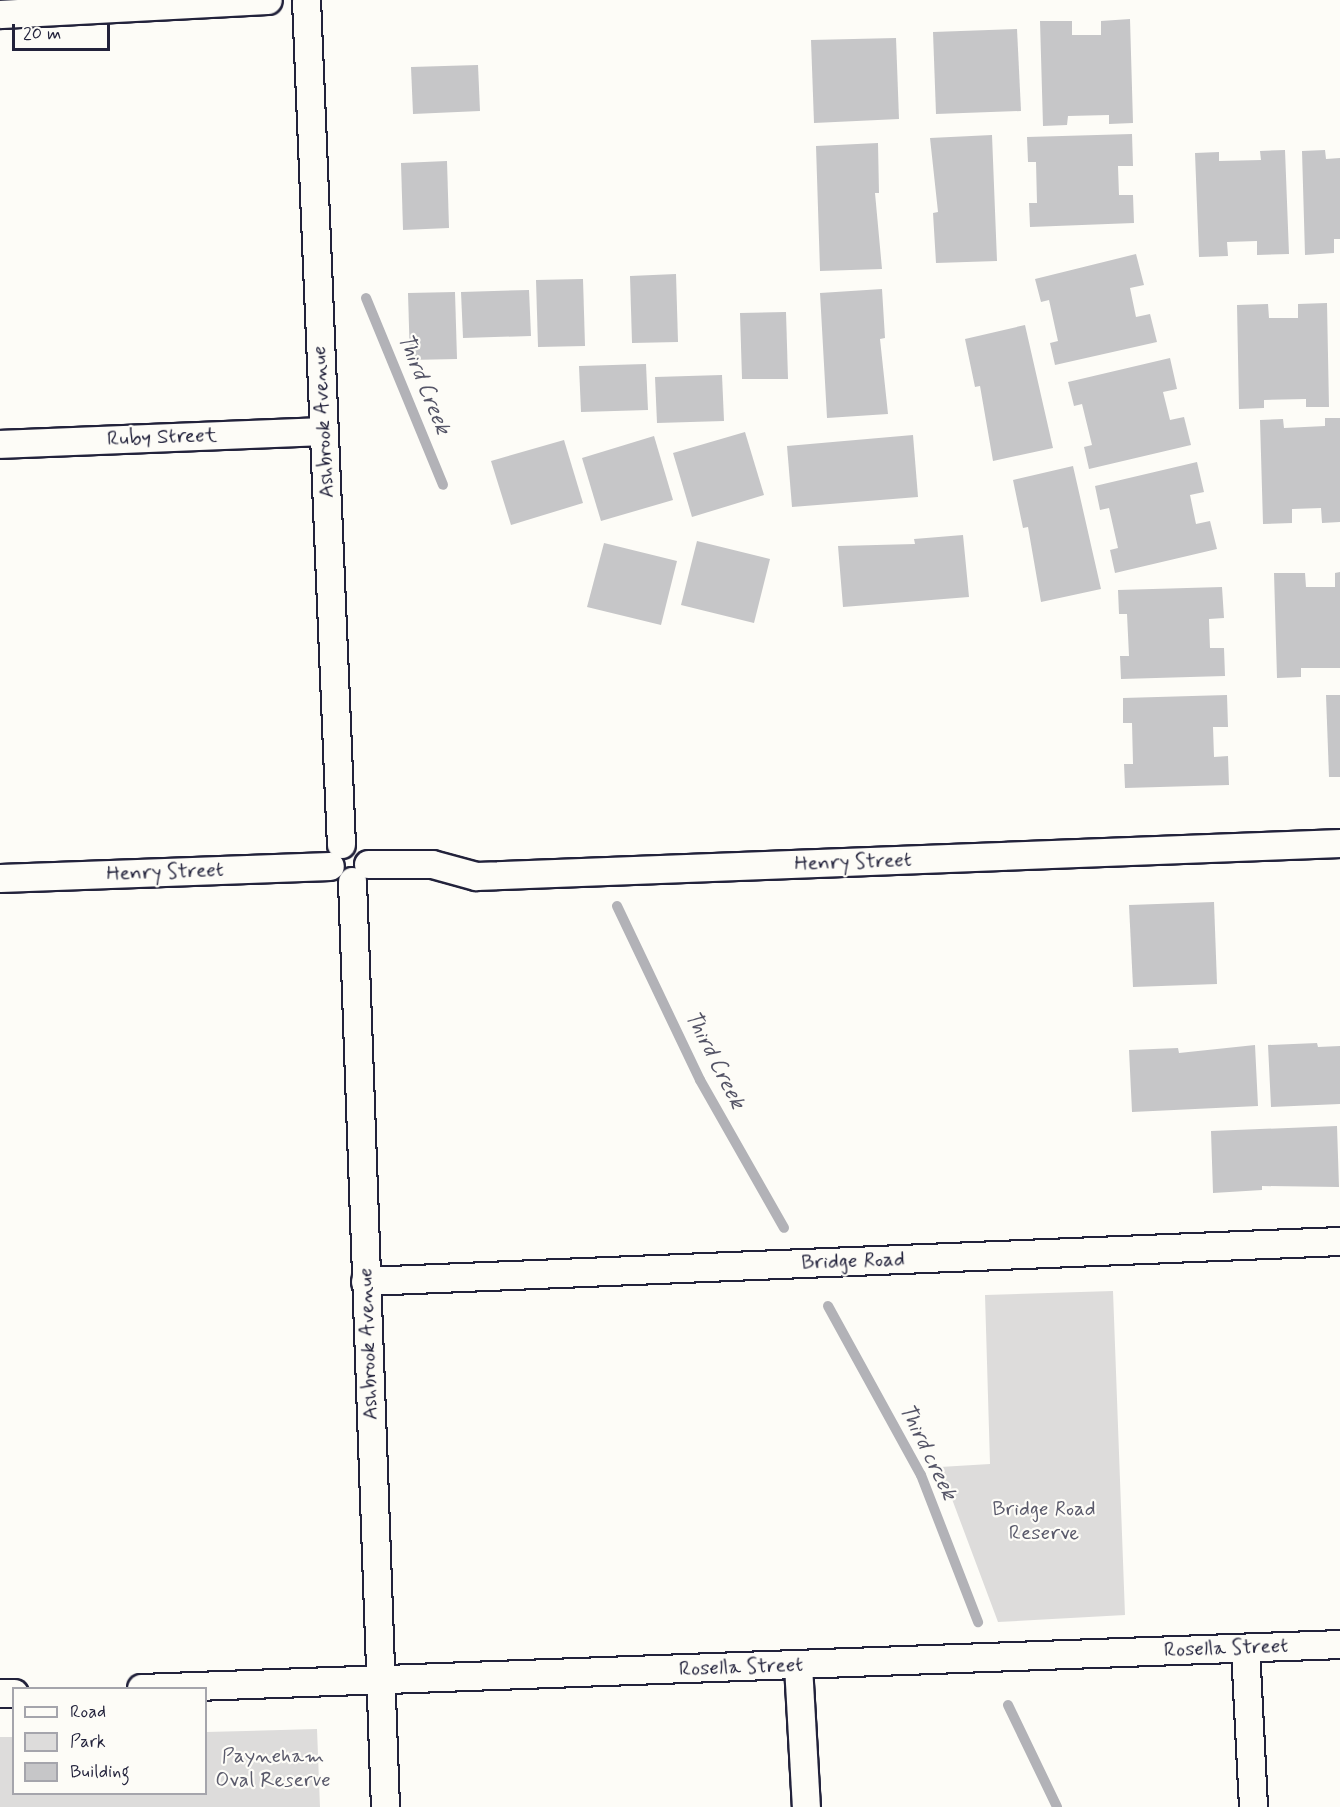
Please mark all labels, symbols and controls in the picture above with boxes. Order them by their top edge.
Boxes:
scale bar [15,12,112,50]
text: 20 m [23,22,61,46]
water label: Third Creek [390,329,456,439]
street label: Ashbrook Avenue [307,347,339,497]
street label: Ruby Street [107,422,217,452]
street label: Henry Street [792,847,914,877]
street label: Henry Street [104,857,226,887]
water label: Third Creek [678,1006,750,1114]
street label: Bridge Road [801,1247,905,1275]
street label: Ashbrook Avenue [353,1269,383,1419]
water label: Third creek [893,1401,961,1503]
park label: Bridge Road Reserve [992,1496,1096,1546]
street label: Rosella Street [1162,1633,1290,1663]
street label: Rosella Street [677,1652,805,1682]
legend [12,1687,207,1795]
text: Road [70,1700,106,1724]
text: Park [70,1730,106,1754]
park label: Payneham Oval Reserve [215,1743,331,1793]
text: Building [70,1760,130,1784]

